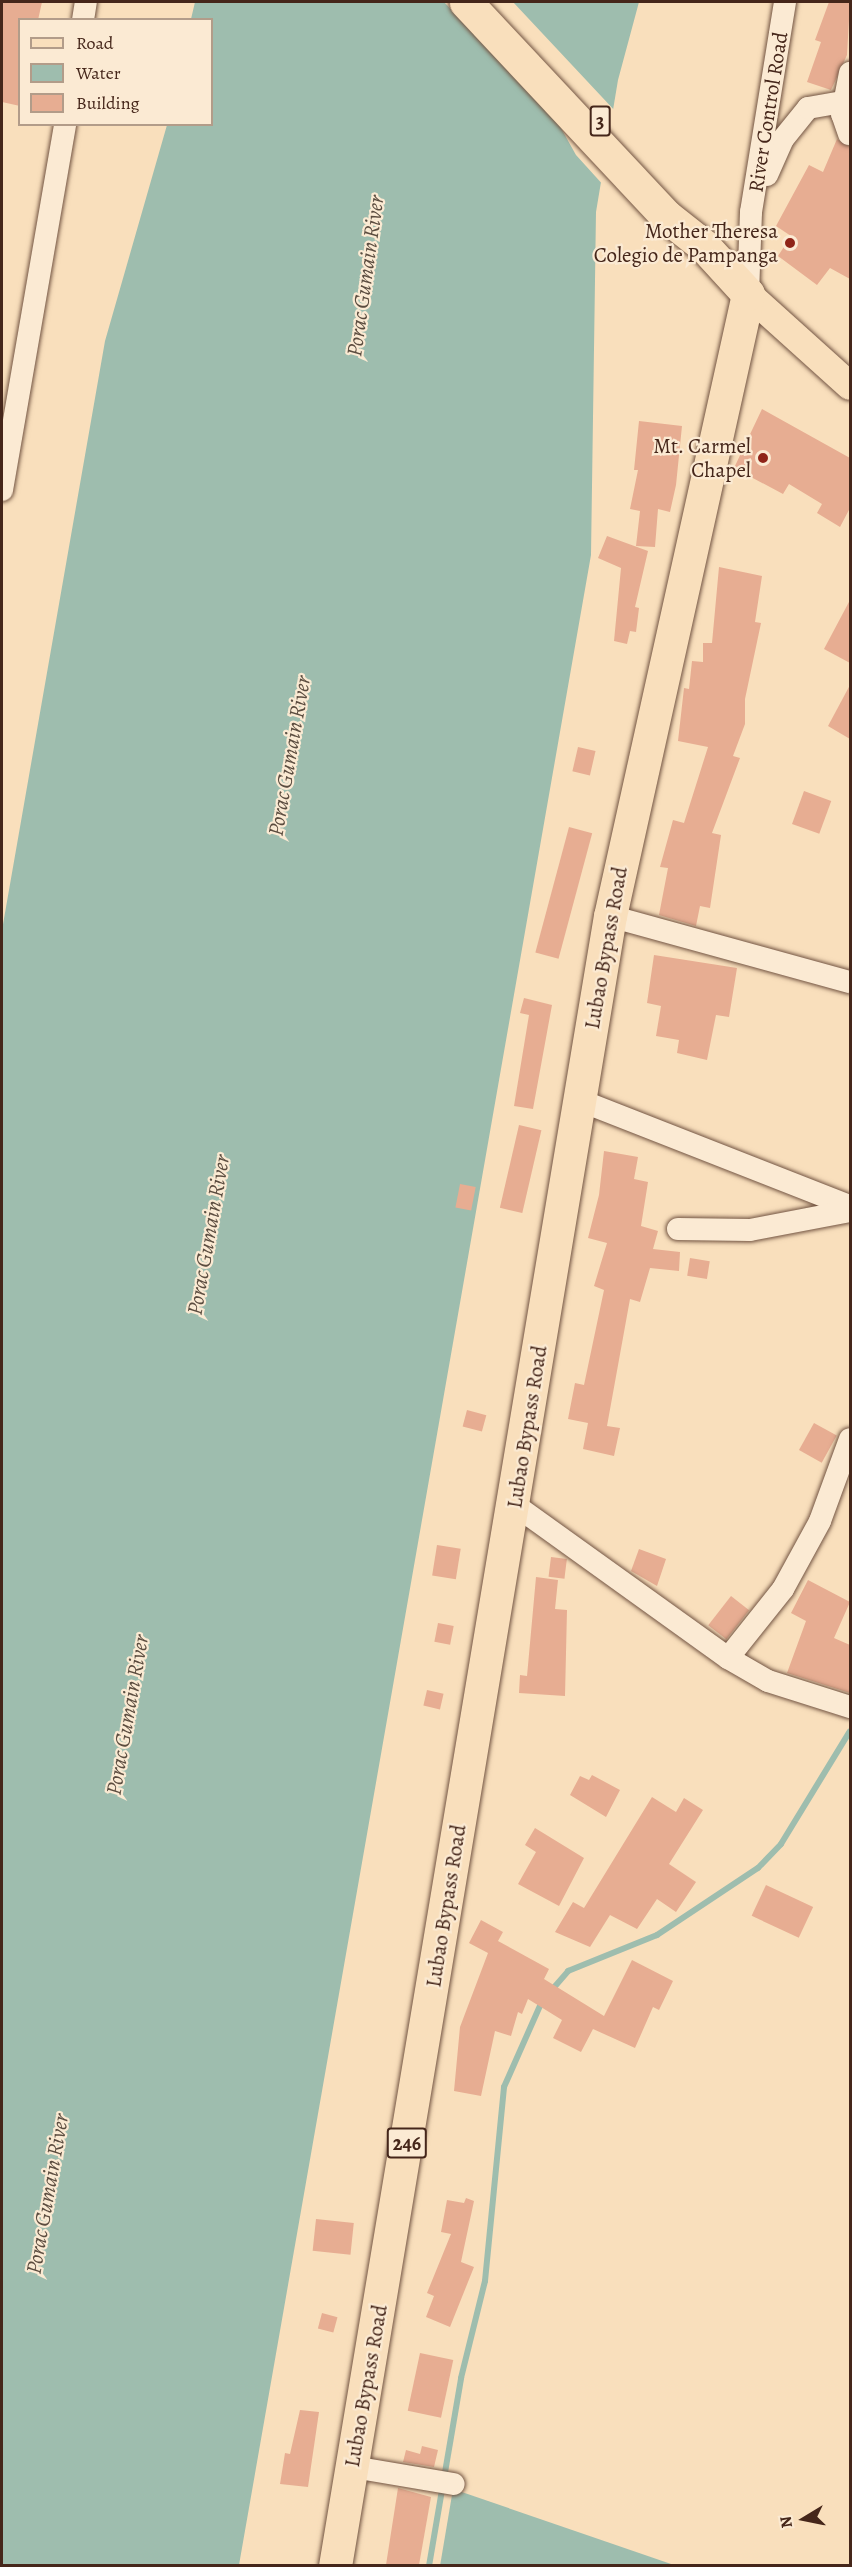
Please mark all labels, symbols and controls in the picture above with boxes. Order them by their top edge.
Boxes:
legend [18,18,213,126]
street label: River Control Road [743,30,793,194]
text: Road [76,31,113,55]
text: Water [76,61,121,85]
text: Building [76,91,140,115]
road number: 3 [590,104,610,138]
water label: Porac Gumain River [342,194,390,358]
place label: Mother Theresa Colegio de Pampanga [594,218,778,268]
marker: Mother Theresa Colegio de Pampanga [783,236,797,250]
place label: Mt. Carmel Chapel [653,433,751,483]
marker: Mt. Carmel Chapel [756,451,770,465]
water label: Porac Gumain River [263,674,317,838]
street label: Lubao Bypass Road [579,865,633,1031]
water label: Porac Gumain River [182,1153,236,1317]
street label: Lubao Bypass Road [502,1344,552,1510]
water label: Porac Gumain River [101,1633,155,1797]
street label: Lubao Bypass Road [421,1823,471,1989]
water label: Porac Gumain River [21,2112,75,2276]
road number: 246 [386,2126,428,2160]
street label: Lubao Bypass Road [339,2303,393,2469]
north arrow [774,2489,834,2549]
text: N [774,2514,798,2530]

